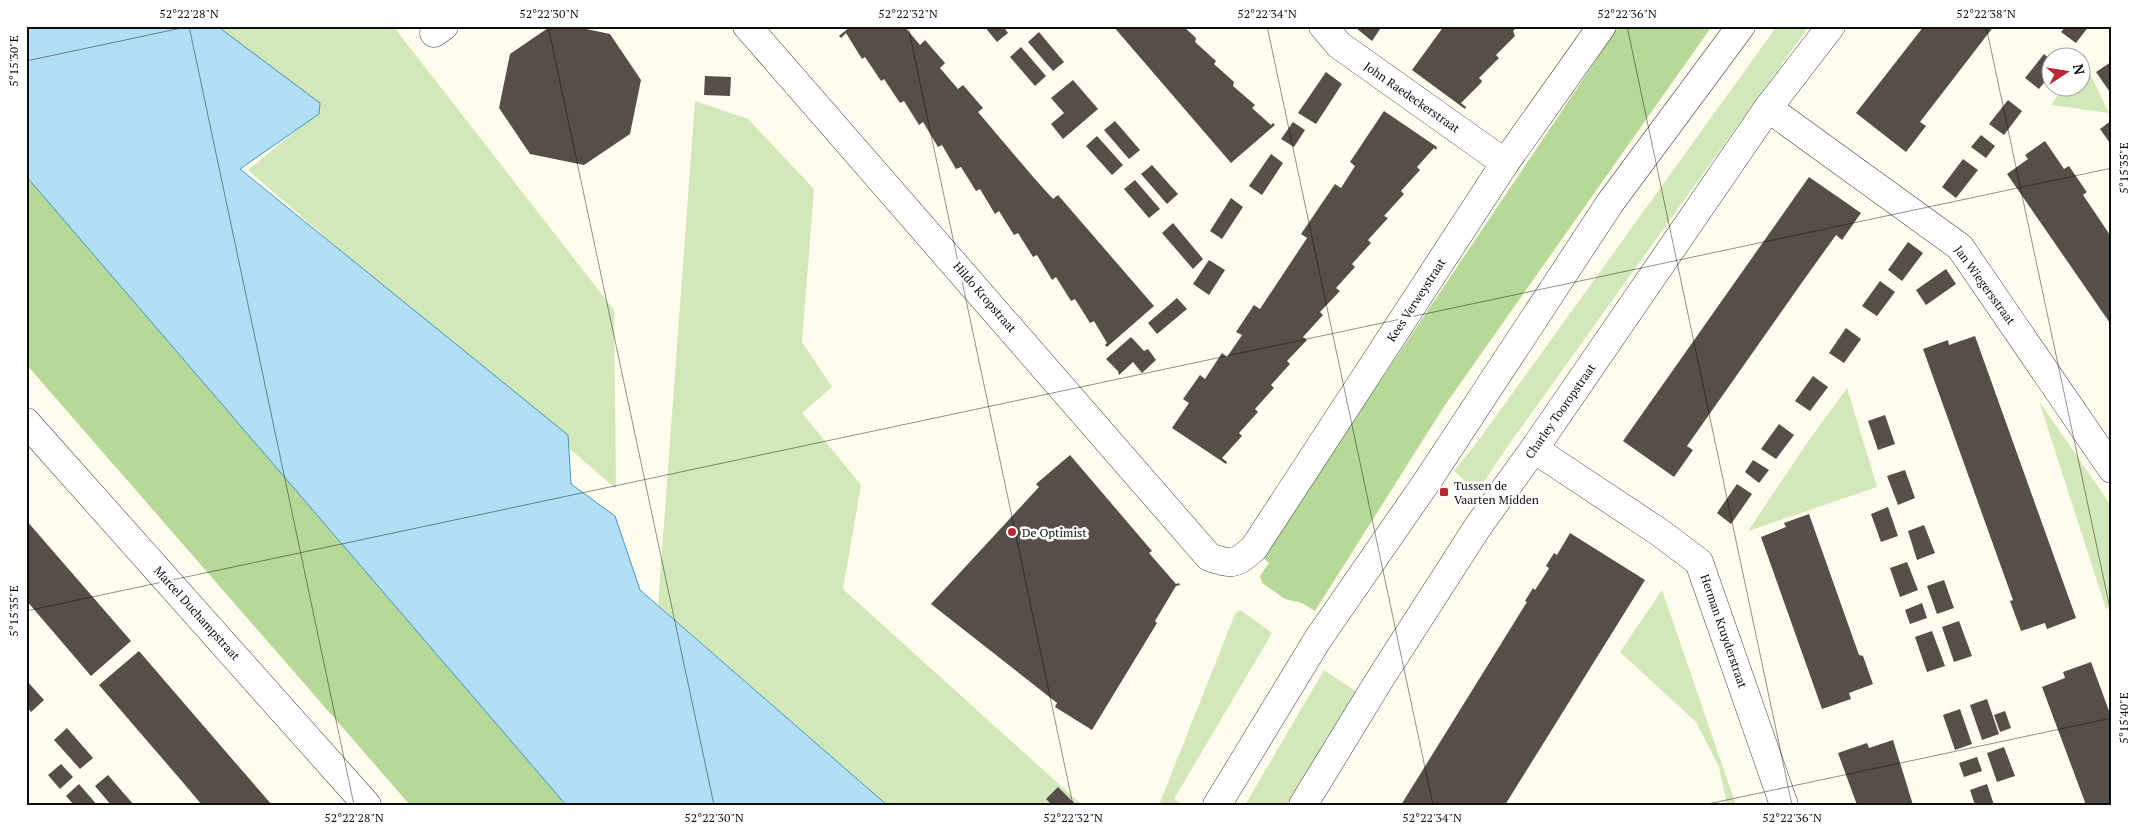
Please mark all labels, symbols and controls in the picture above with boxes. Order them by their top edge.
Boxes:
text: 52°22'28"N [159,6,219,21]
text: 52°22'30"N [519,6,579,21]
text: 52°22'32"N [878,6,938,21]
text: 52°22'34"N [1237,6,1297,21]
text: 52°22'36"N [1597,6,1657,21]
text: 52°22'38"N [1956,6,2016,21]
text: 5°15'30"E [6,35,21,87]
north arrow [2040,48,2090,98]
street label: John Raedeckerstraat [1361,58,1463,136]
text: N [2069,62,2090,77]
text: 5°15'35"E [2116,142,2131,194]
street label: Jan Wiegersstraat [1951,243,2019,328]
street label: Kees Verweystraat [1384,255,1449,344]
street label: Hildo Kropstraat [950,259,1020,336]
street label: Charley Tooropstraat [1522,360,1599,461]
place label: Tussen de Vaarten Midden [1454,478,1539,507]
marker: Tussen de Vaarten Midden [1438,486,1450,498]
place label: De Optimist [1022,525,1087,540]
marker: De Optimist [1006,526,1018,538]
street label: Marcel Duchampstraat [151,563,243,663]
street label: Herman Kruyderstraat [1697,572,1751,690]
text: 5°15'35"E [6,585,21,637]
text: 5°15'40"E [2116,692,2131,744]
text: 52°22'28"N [324,810,384,825]
text: 52°22'30"N [684,810,744,825]
text: 52°22'32"N [1043,810,1103,825]
text: 52°22'34"N [1402,810,1462,825]
text: 52°22'36"N [1762,810,1822,825]

